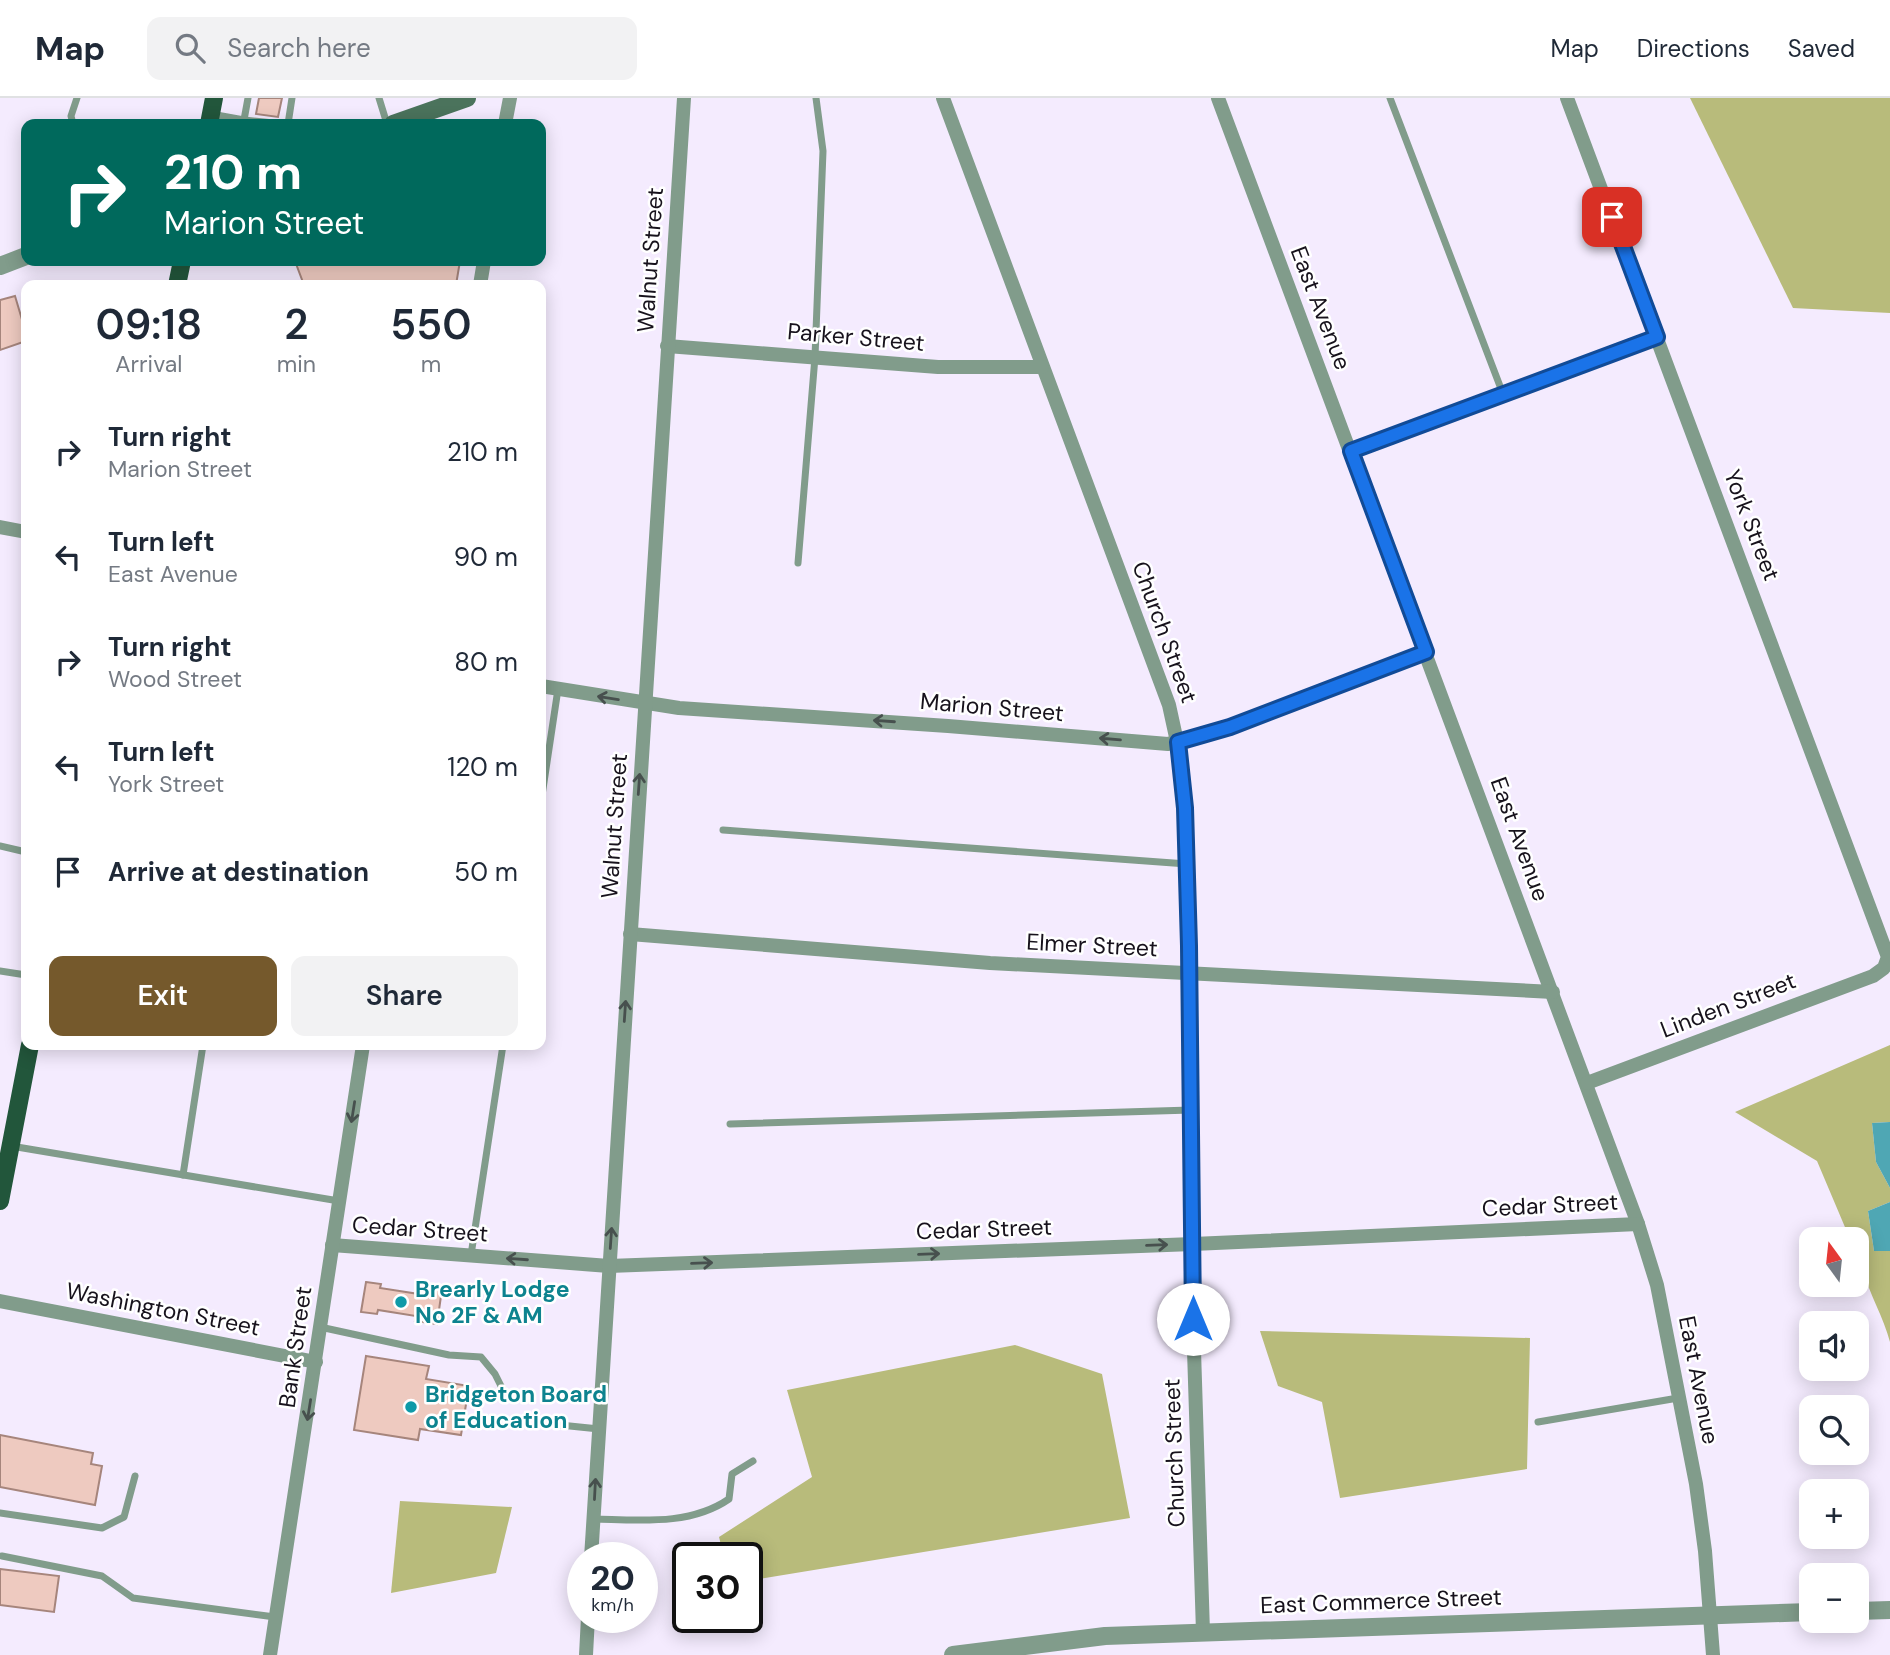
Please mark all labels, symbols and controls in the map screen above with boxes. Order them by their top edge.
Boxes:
search box [147,17,637,80]
text: Map [35,27,105,70]
icon: search [171,29,209,67]
text: Search here [227,31,371,65]
text: Map [1551,33,1599,64]
text: Directions [1637,33,1750,64]
text: Saved [1788,33,1855,64]
text: 210 m [164,140,302,204]
icon: right [49,147,140,238]
street label: Walnut Street [630,186,670,334]
pin [1582,187,1642,247]
icon: arrive [1593,198,1631,236]
text: Marion Street [164,202,364,244]
street label: East Avenue [1284,242,1358,374]
text: 09:18 [95,297,202,352]
text: 2 [284,297,308,352]
text: 550 [390,297,472,352]
street label: Parker Street [786,316,926,358]
text: Arrival [115,349,182,379]
text: min [277,349,316,379]
text: m [421,349,441,379]
text: Turn right [108,420,232,454]
icon: right [49,433,87,471]
text: 210 m [447,435,518,469]
text: Marion Street [108,454,252,484]
street label: York Street [1717,465,1787,585]
text: Turn left [108,525,215,559]
icon: left [49,538,87,576]
text: 90 m [454,540,518,574]
street label: Church Street [1125,557,1205,707]
text: East Avenue [108,559,238,589]
text: Turn right [108,630,232,664]
icon: right [49,643,87,681]
text: 80 m [454,645,518,679]
text: Wood Street [108,664,242,694]
street label: Marion Street [919,686,1065,728]
one-way arrow [597,691,620,704]
one-way arrow [873,714,895,727]
one-way arrow [1100,733,1122,746]
text: Turn left [108,735,215,769]
icon: left [49,748,87,786]
text: 120 m [447,750,518,784]
street label: Walnut Street [594,752,634,900]
text: York Street [108,769,224,799]
one-way arrow [633,773,646,796]
street label: East Avenue [1484,773,1556,905]
icon: arrive [49,853,87,891]
text: Arrive at destination [108,855,369,889]
text: 50 m [454,855,518,889]
street label: Elmer Street [1026,927,1158,963]
button: Exit [49,956,277,1036]
button: Share [291,956,518,1036]
street label: Linden Street [1656,965,1800,1045]
one-way arrow [619,1000,632,1023]
one-way arrow [346,1100,359,1123]
street label: Cedar Street [1481,1186,1619,1224]
street label: Cedar Street [351,1209,489,1249]
street label: Cedar Street [915,1212,1053,1246]
one-way arrow [605,1227,618,1250]
north arrow [1799,1227,1869,1297]
map controls [1799,1227,1869,1633]
one-way arrow [1145,1239,1168,1252]
one-way arrow [917,1247,940,1260]
one-way arrow [506,1252,529,1265]
one-way arrow [690,1256,713,1269]
place label: Brearly Lodge No 2F & AM [415,1274,570,1330]
street label: Washington Street [64,1275,262,1343]
position arrow [1156,1282,1230,1356]
street label: Bank Street [272,1284,318,1410]
marker: Brearly Lodge No 2F & AM [393,1294,409,1310]
button: sound [1799,1311,1869,1381]
street label: East Avenue [1672,1313,1726,1447]
street label: Church Street [1156,1378,1192,1528]
place label: Bridgeton Board of Education [425,1379,607,1435]
button: search [1799,1395,1869,1465]
one-way arrow [302,1398,315,1421]
marker: Bridgeton Board of Education [403,1399,419,1415]
one-way arrow [589,1479,602,1501]
button: + [1799,1479,1869,1549]
speed limit sign: 30 [672,1542,763,1633]
text: 20 [590,1555,635,1601]
button: − [1799,1563,1869,1633]
street label: East Commerce Street [1260,1582,1502,1620]
text: km/h [591,1593,634,1617]

